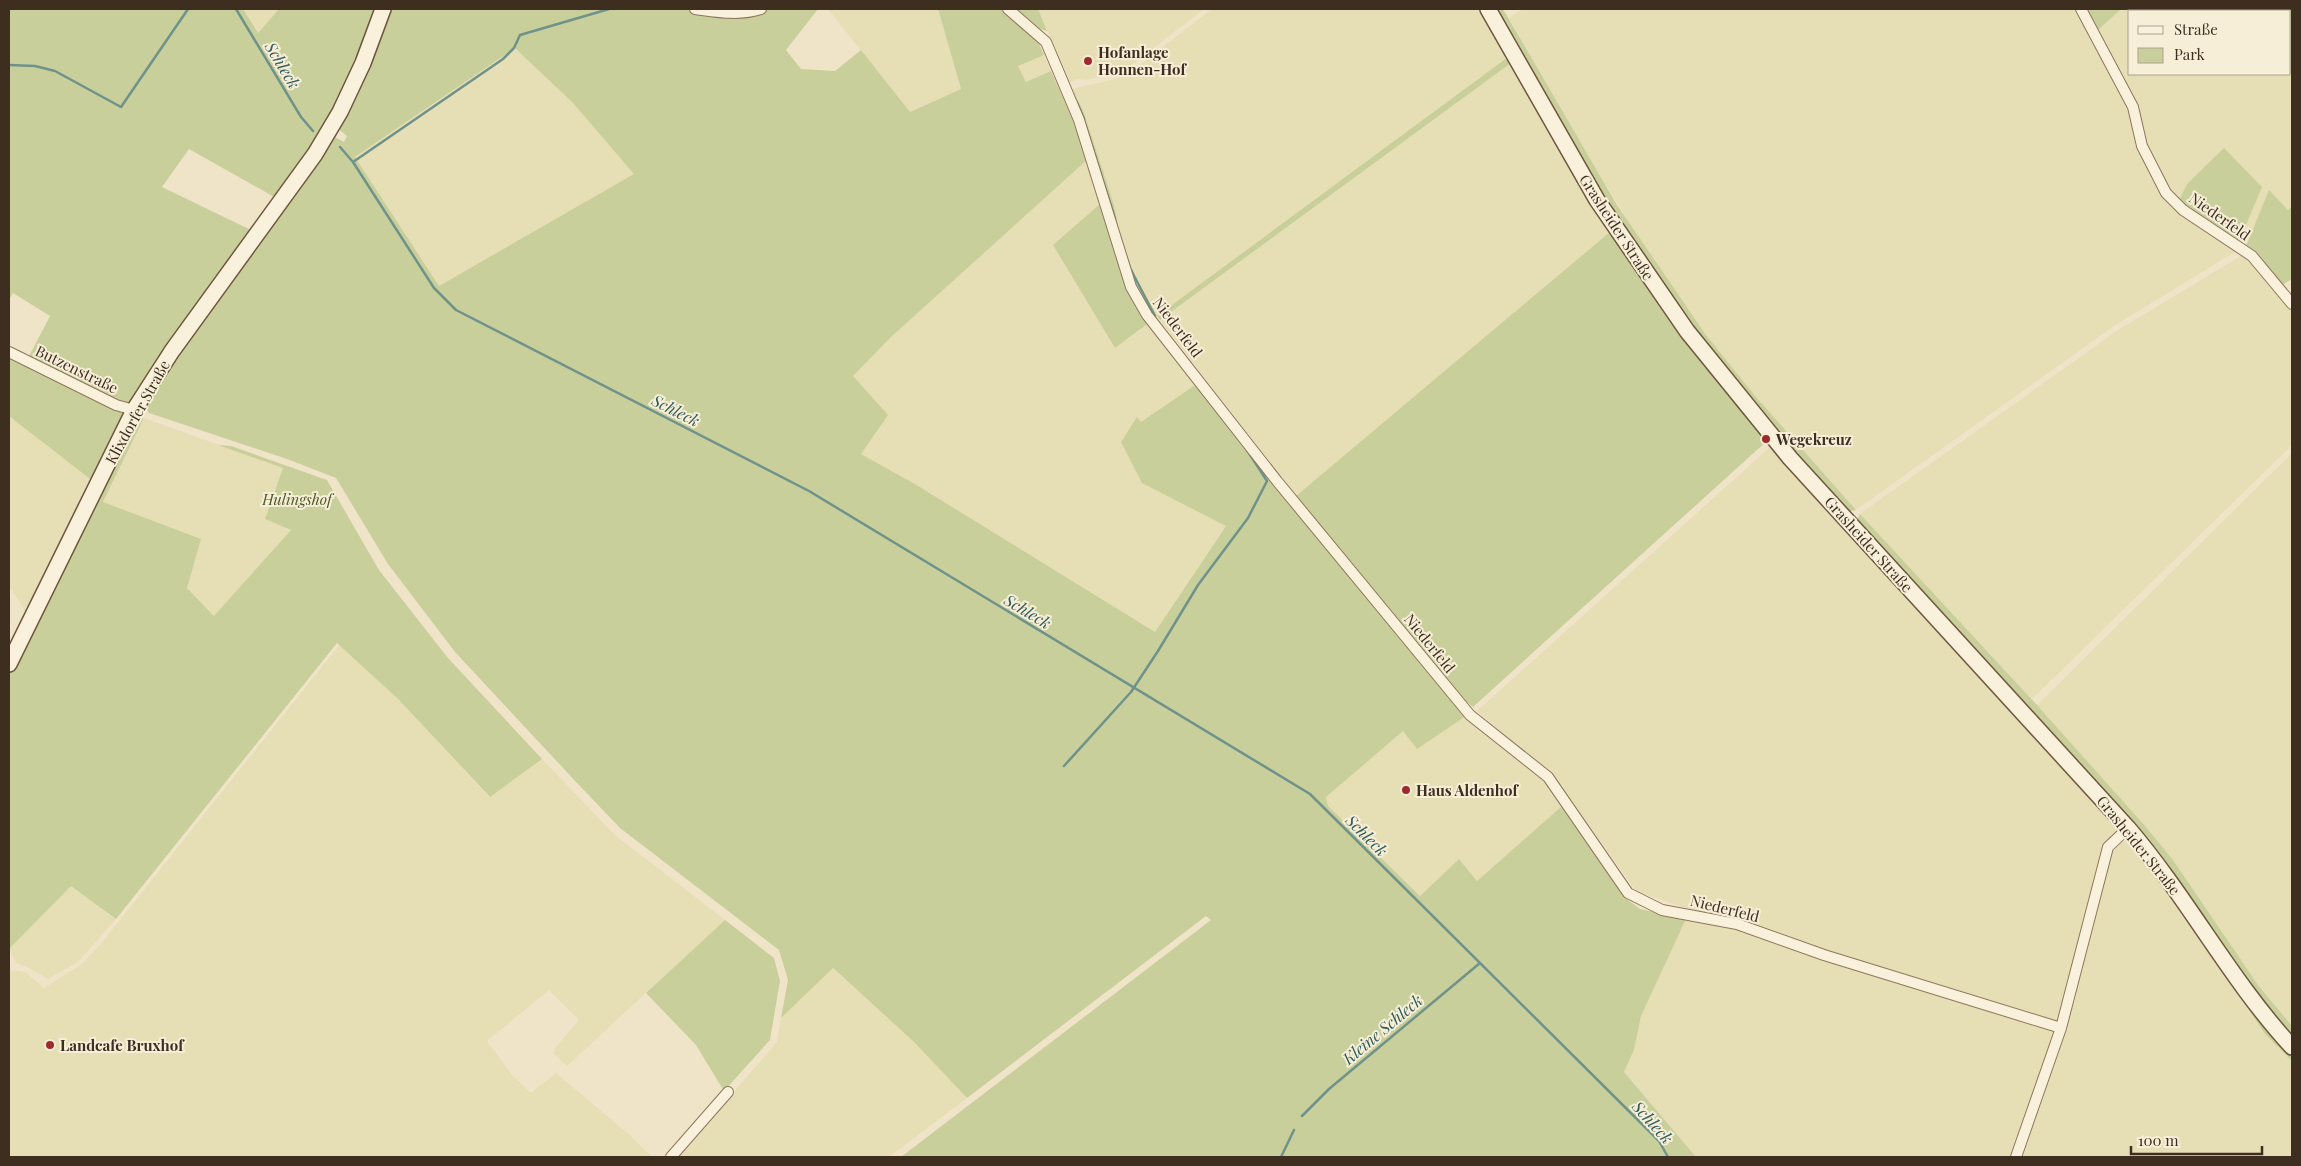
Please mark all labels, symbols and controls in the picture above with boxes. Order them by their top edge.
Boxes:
legend [2128,10,2291,75]
text: Straße [2174,19,2218,39]
water label: Schleck [260,37,305,92]
place label: Hofanlage Honnen-Hof [1098,42,1188,79]
text: Park [2174,44,2206,64]
marker: Hofanlage Honnen-Hof [1082,55,1094,67]
street label: Grasheider Straße [1575,170,1659,284]
street label: Niederfeld [2185,188,2255,245]
street label: Niederfeld [1149,293,1207,361]
street label: Butzenstraße [32,340,122,398]
street label: Klixdorfer Straße [100,356,174,468]
water label: Schleck [648,389,703,431]
place label: Wegekreuz [1775,429,1852,449]
marker: Wegekreuz [1760,433,1772,445]
park label: Hulingshof [261,489,335,509]
street label: Grasheider Straße [1821,492,1917,596]
water label: Schleck [1000,588,1055,633]
street label: Niederfeld [1400,609,1460,677]
place label: Haus Aldenhof [1416,780,1519,800]
marker: Haus Aldenhof [1400,784,1412,796]
street label: Grasheider Straße [2093,791,2185,899]
water label: Schleck [1341,809,1392,860]
street label: Niederfeld [1688,890,1762,926]
water label: Kleine Schleck [1337,989,1426,1069]
place label: Landcafe Bruxhof [60,1035,185,1055]
marker: Landcafe Bruxhof [44,1039,56,1051]
water label: Schleck [1628,1095,1678,1148]
scale bar [2131,1124,2262,1156]
text: 100 m [2138,1130,2179,1150]

